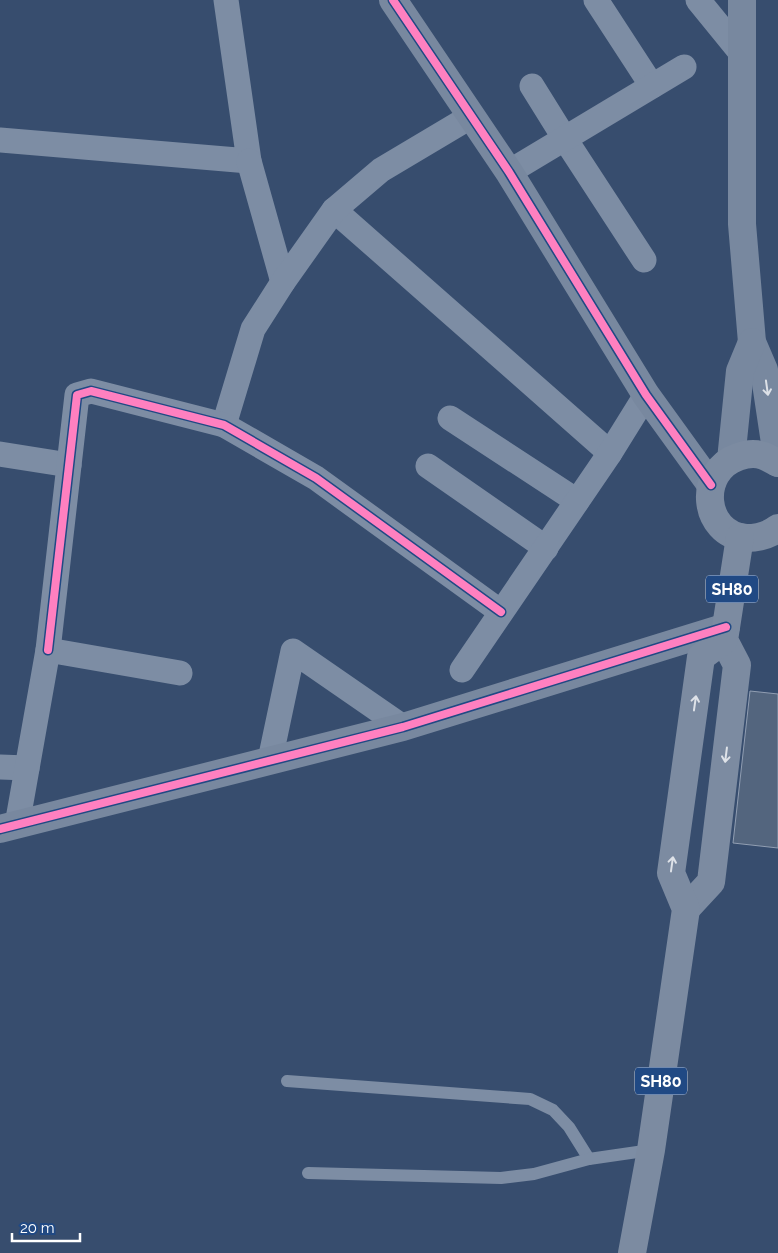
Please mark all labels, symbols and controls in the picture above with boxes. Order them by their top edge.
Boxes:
one-way arrow [762,380,772,396]
road number: SH80 [706,576,758,602]
one-way arrow [690,695,700,711]
one-way arrow [721,746,731,762]
one-way arrow [667,856,677,872]
road number: SH80 [635,1068,687,1094]
scale bar [12,1210,80,1242]
text: 20 m [20,1219,55,1237]

